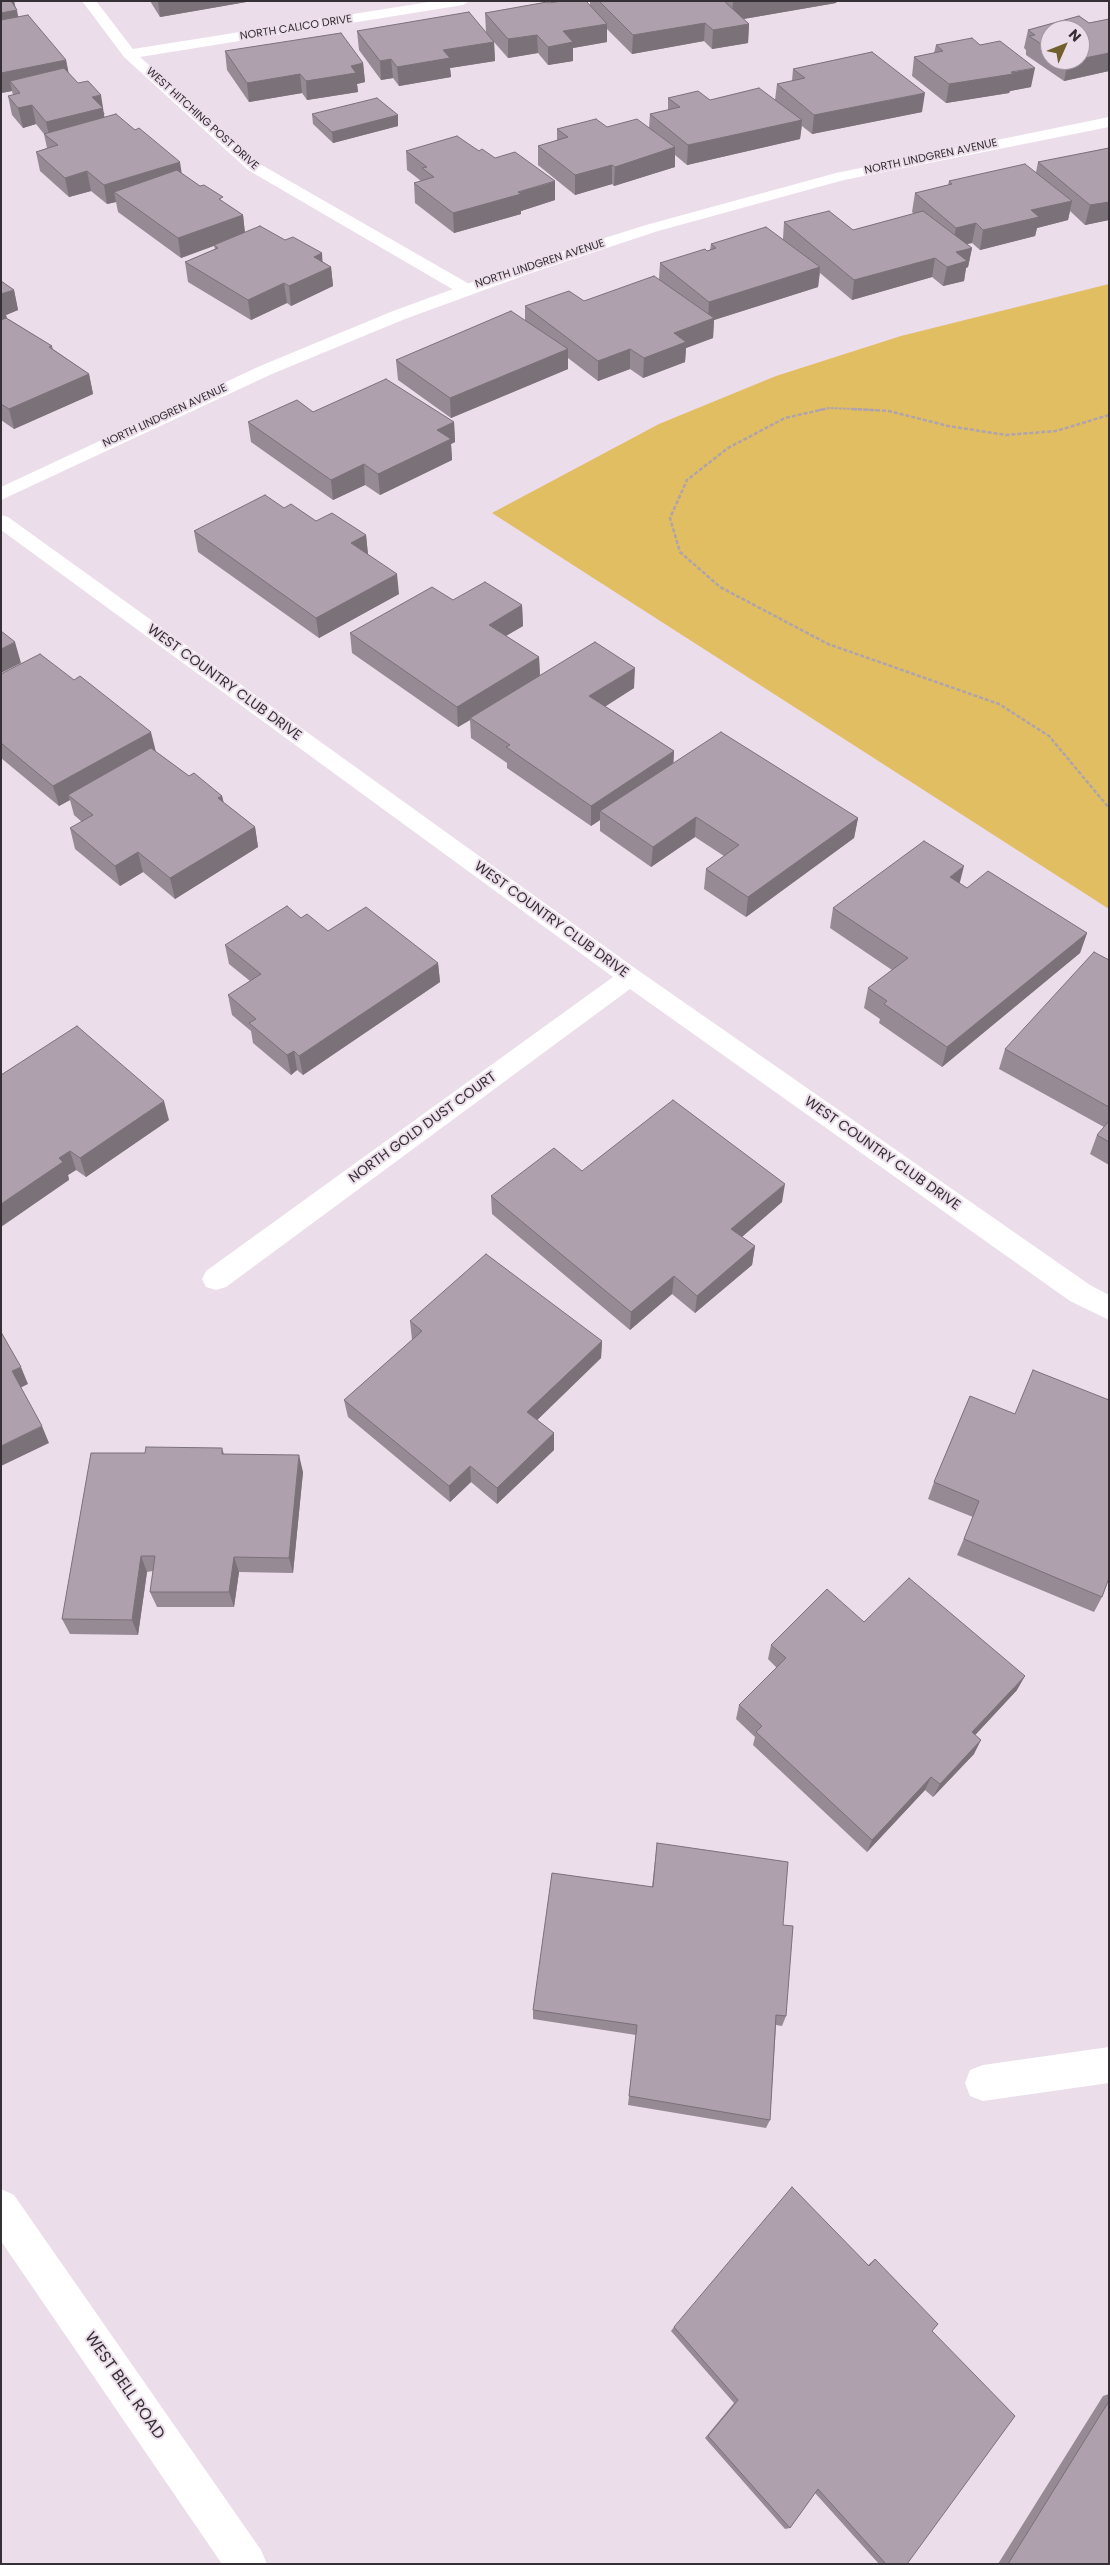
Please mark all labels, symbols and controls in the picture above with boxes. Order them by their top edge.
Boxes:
street label: NORTH CALICO DRIVE [239,13,353,43]
north arrow [1040,20,1090,70]
text: N [1064,25,1086,46]
street label: WEST HITCHING POST DRIVE [143,65,261,173]
street label: NORTH LINDGREN AVENUE [863,136,999,178]
street label: NORTH LINDGREN AVENUE [474,237,606,291]
street label: NORTH LINDGREN AVENUE [101,381,229,451]
street label: WEST COUNTRY CLUB DRIVE [144,621,304,745]
street label: WEST COUNTRY CLUB DRIVE [471,858,631,982]
street label: NORTH GOLD DUST COURT [346,1069,500,1187]
street label: WEST COUNTRY CLUB DRIVE [801,1094,963,1214]
street label: WEST BELL ROAD [80,2329,168,2443]

